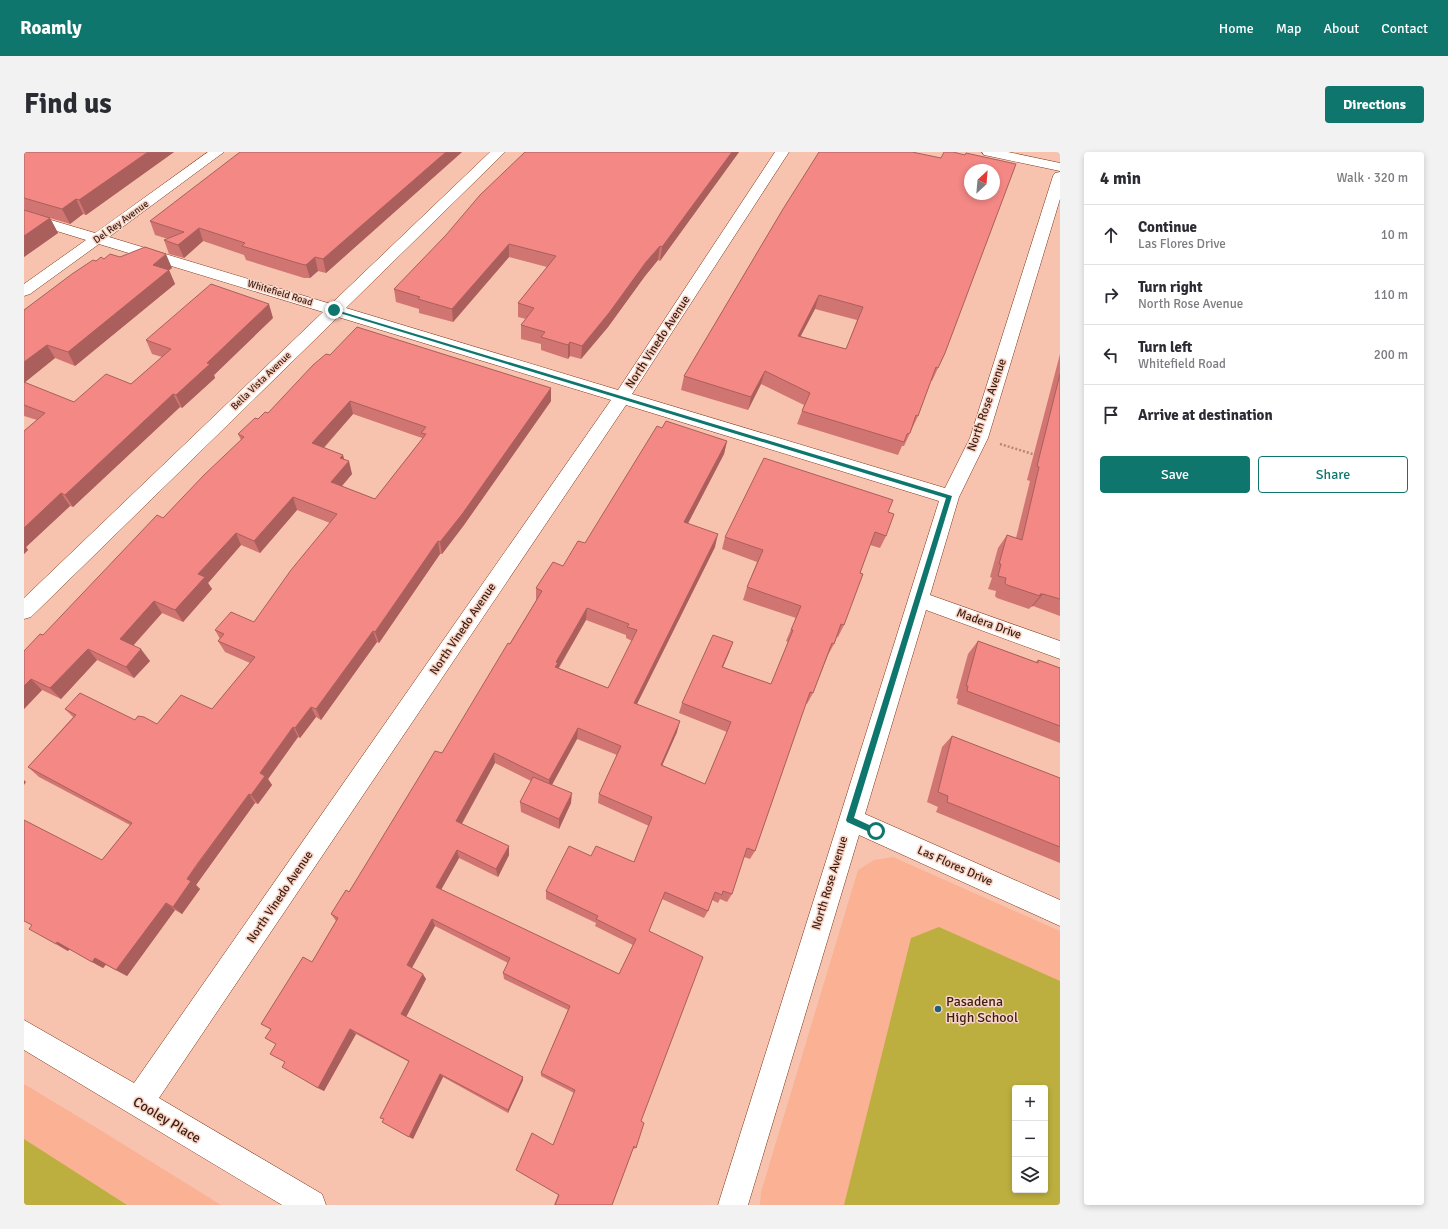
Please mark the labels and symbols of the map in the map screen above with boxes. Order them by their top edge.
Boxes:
north arrow [964,164,1000,200]
street label: Del Rey Avenue [91,198,151,246]
street label: Whitefield Road [246,277,314,309]
street label: North Vinedo Avenue [622,293,694,391]
route end [325,301,343,319]
street label: Bella Vista Avenue [228,349,294,413]
street label: North Rose Avenue [964,357,1010,453]
street label: North Vinedo Avenue [427,580,499,678]
street label: Madera Drive [954,605,1024,643]
route start [867,822,885,840]
street label: North Rose Avenue [809,834,851,932]
street label: Las Flores Drive [915,843,995,889]
street label: North Vinedo Avenue [244,848,316,946]
place label: Pasadena High School [946,993,1018,1026]
marker: Pasadena High School [933,1004,943,1014]
street label: Cooley Place [130,1093,204,1147]

